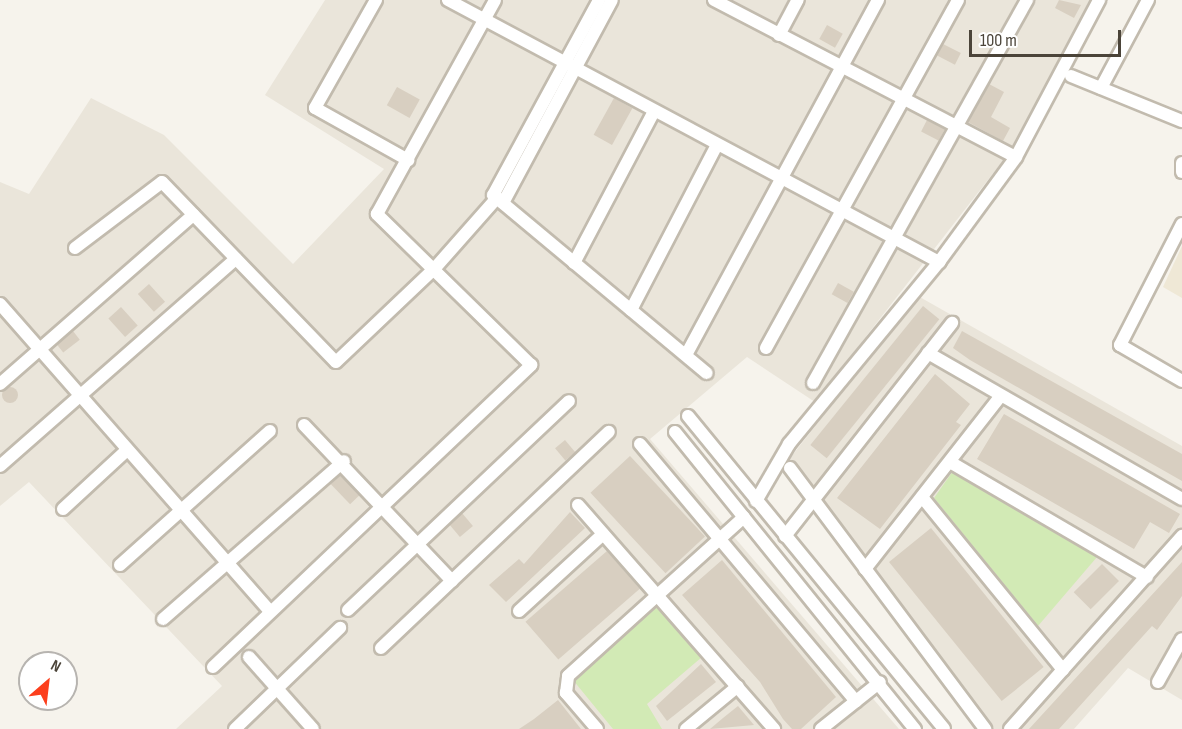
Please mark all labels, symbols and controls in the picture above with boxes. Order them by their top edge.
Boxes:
scale bar [972,18,1124,56]
text: 100 m [980,30,1017,51]
north arrow [18,651,78,711]
text: N [48,656,64,677]

